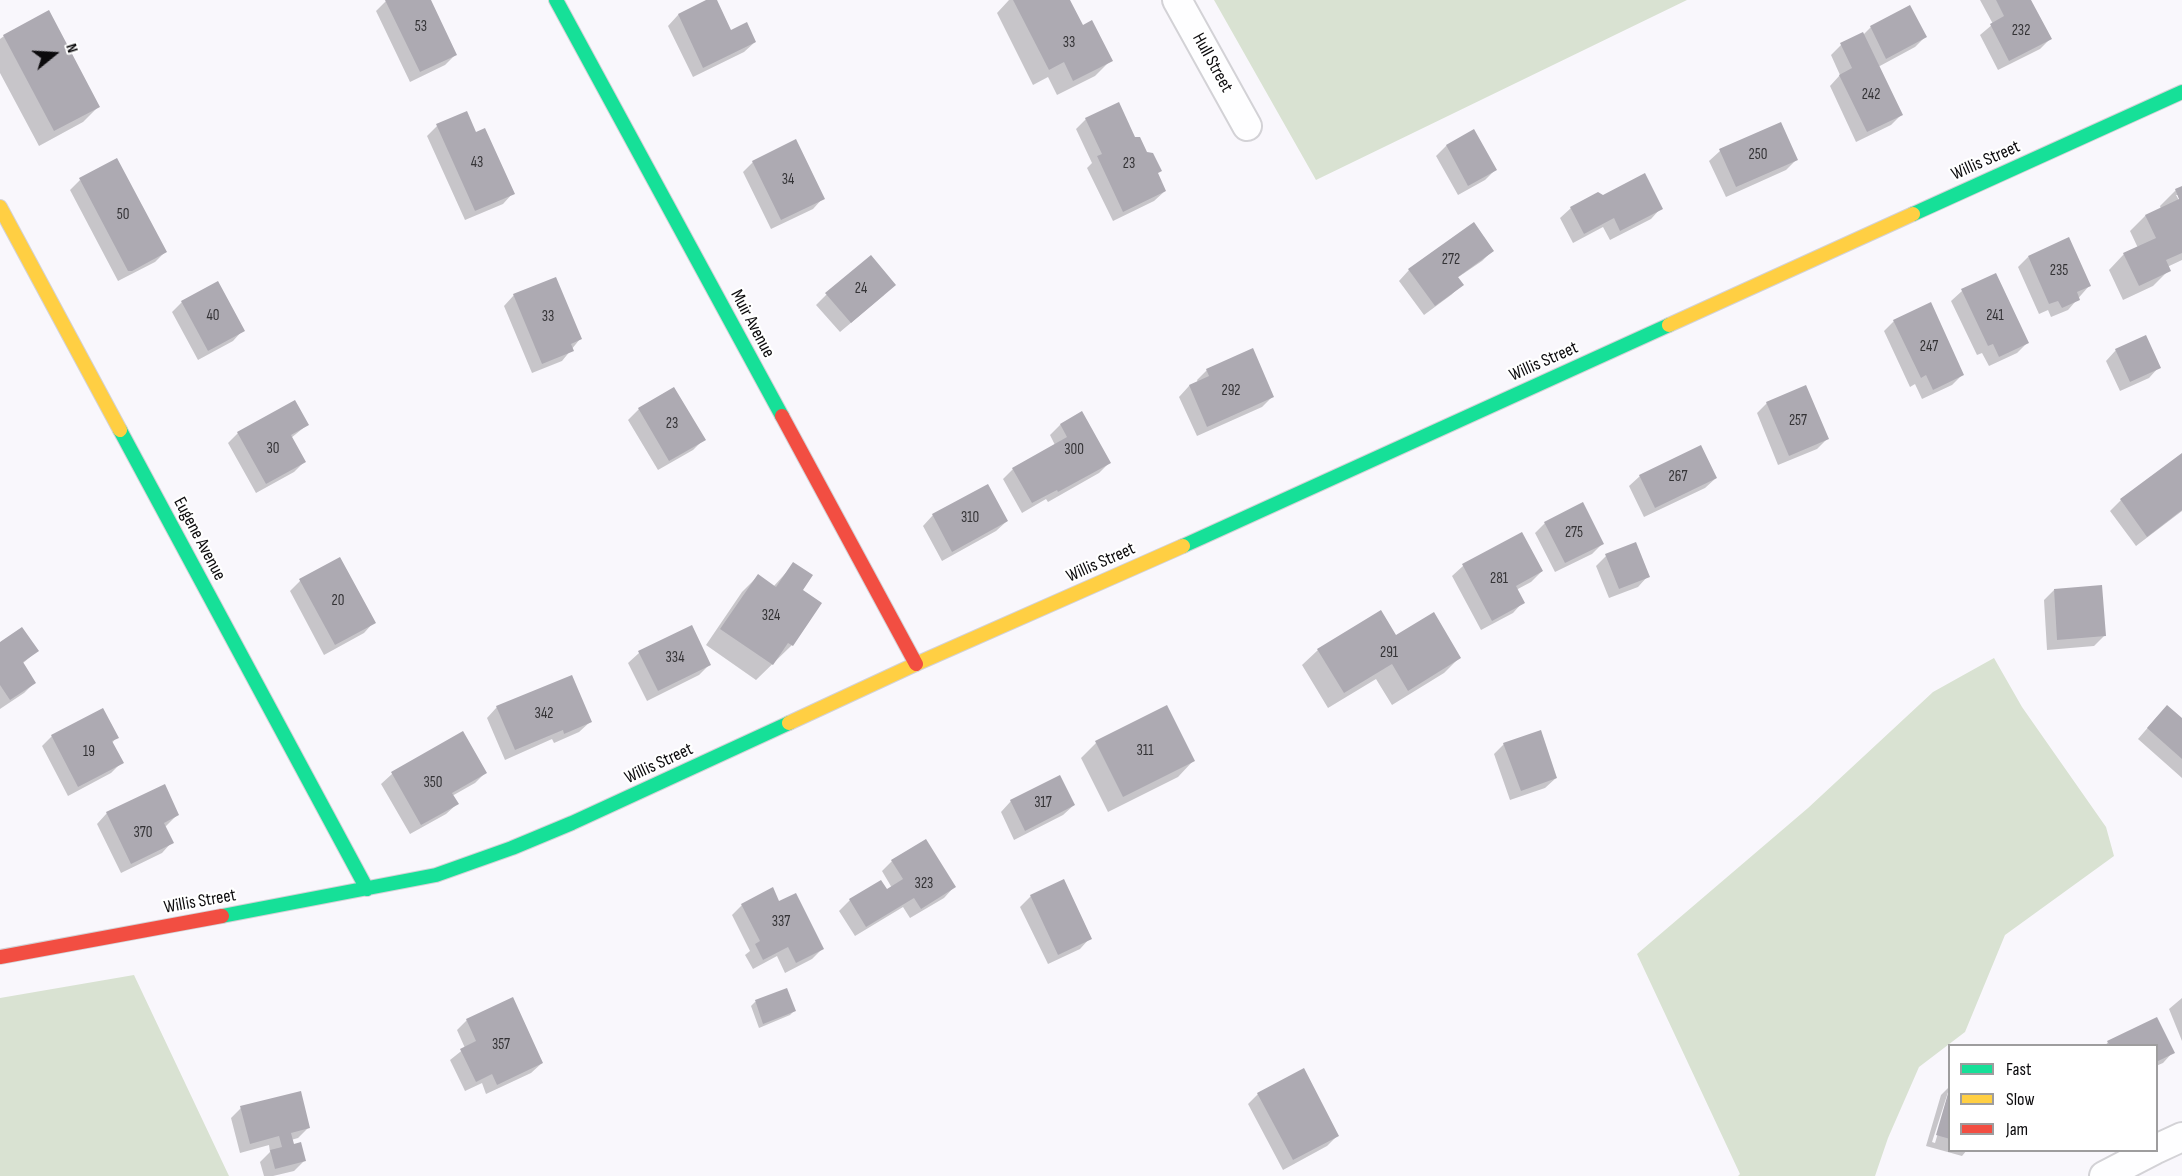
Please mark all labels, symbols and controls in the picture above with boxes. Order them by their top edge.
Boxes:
house number: 53 [415,18,427,36]
house number: 232 [2012,22,2030,40]
north arrow [24,24,84,84]
street label: Hull Street [1187,30,1237,96]
house number: 33 [1063,34,1075,52]
text: N [61,41,82,55]
house number: 242 [1862,86,1880,104]
street label: Willis Street [1948,136,2024,186]
house number: 250 [1749,146,1767,164]
house number: 43 [471,154,483,172]
house number: 23 [1123,155,1135,173]
house number: 34 [782,171,794,189]
house number: 50 [117,206,129,224]
house number: 272 [1442,251,1460,269]
house number: 235 [2050,262,2068,280]
house number: 24 [855,280,867,298]
street label: Muir Avenue [725,286,779,362]
house number: 40 [207,307,219,325]
house number: 241 [1986,307,2004,325]
house number: 33 [542,308,554,326]
street label: Willis Street [1506,337,1582,387]
house number: 247 [1920,338,1938,356]
house number: 292 [1221,382,1241,400]
house number: 257 [1789,412,1807,430]
house number: 23 [666,415,678,433]
house number: 30 [267,440,279,458]
house number: 300 [1064,441,1084,459]
house number: 267 [1669,468,1687,486]
street label: Eugene Avenue [168,494,230,584]
house number: 310 [961,509,979,527]
house number: 275 [1565,524,1583,542]
street label: Willis Street [1063,538,1139,588]
house number: 281 [1490,570,1508,588]
house number: 20 [332,592,344,610]
house number: 324 [762,607,780,625]
house number: 291 [1380,644,1398,662]
house number: 334 [666,649,684,667]
house number: 342 [535,705,553,723]
street label: Willis Street [621,739,697,789]
house number: 311 [1137,742,1153,760]
house number: 19 [83,743,95,761]
house number: 350 [424,774,442,792]
house number: 317 [1034,794,1052,812]
house number: 370 [134,824,152,842]
house number: 323 [915,875,933,893]
street label: Willis Street [162,885,238,919]
house number: 337 [772,913,790,931]
house number: 357 [492,1036,510,1054]
legend [1948,1044,2158,1152]
text: Fast [2006,1059,2031,1080]
text: Slow [2006,1089,2035,1110]
text: Jam [2006,1119,2028,1140]

